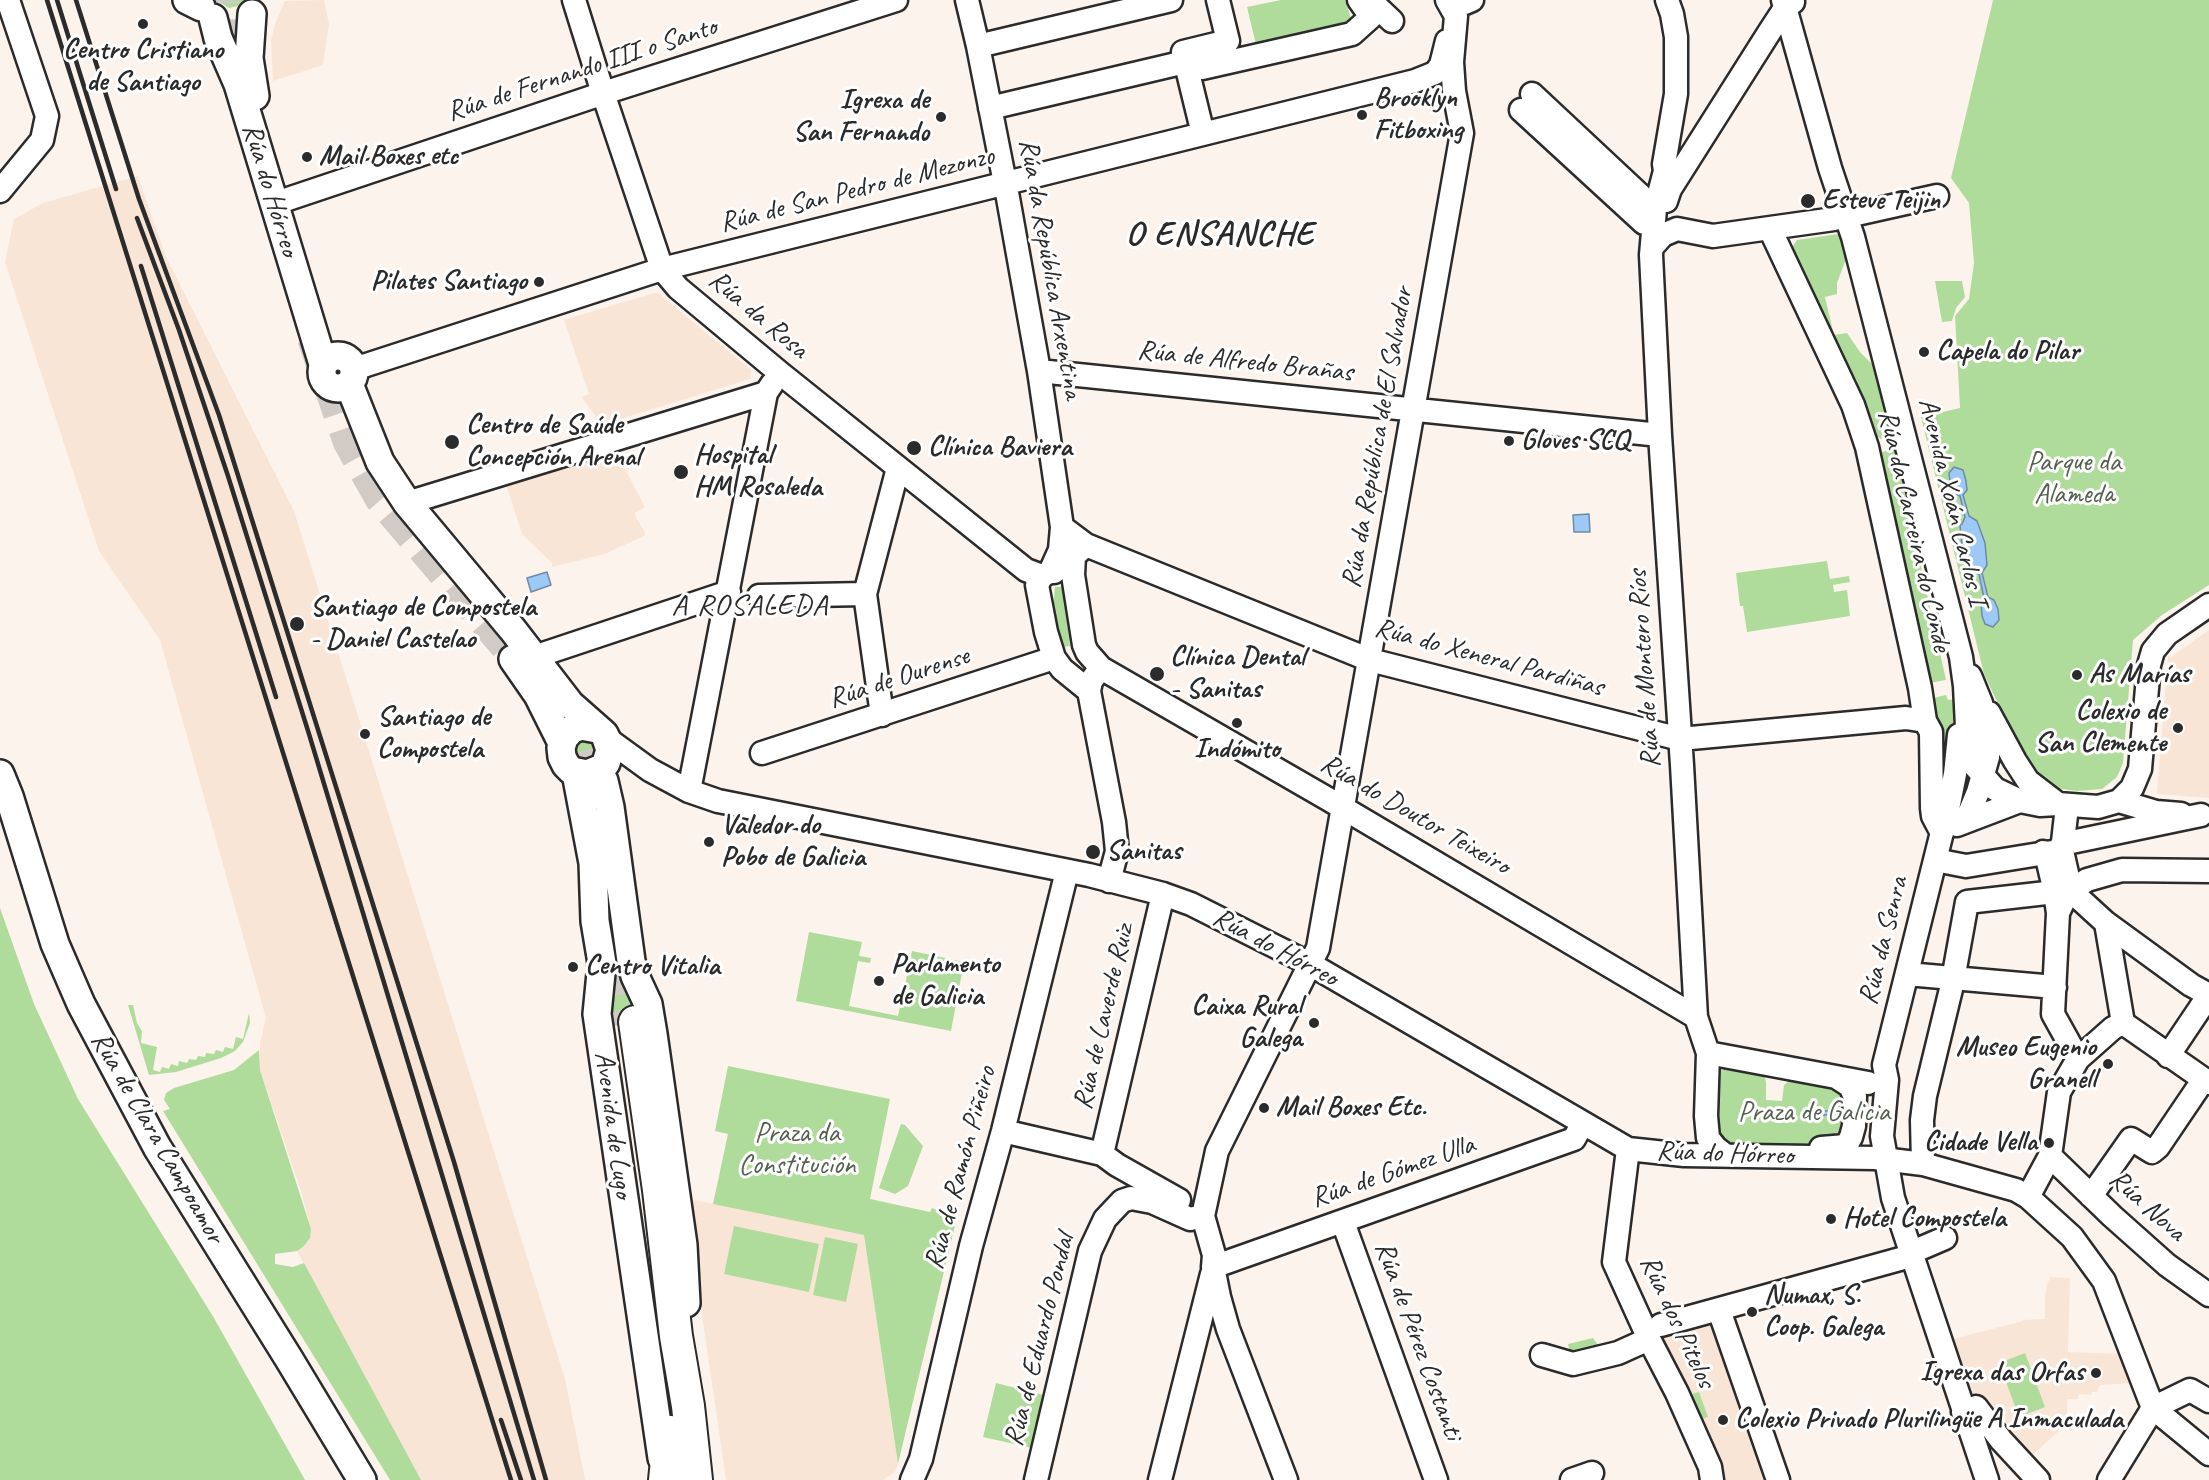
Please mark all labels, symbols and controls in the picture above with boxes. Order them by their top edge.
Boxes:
street label: Rúa de Fernando III o Santo [443,10,721,130]
marker: Centro Cristiano de Santiago [136,17,150,31]
place label: Centro Cristiano de Santiago [63,34,223,100]
place label: Brooklyn Fitboxing [1374,82,1463,148]
place label: Igrexa de San Fernando [793,84,929,150]
marker: Brooklyn Fitboxing [1355,108,1369,122]
marker: Igrexa de San Fernando [934,110,948,124]
street label: Rúa do Hórreo [234,120,306,260]
street label: Rúa da República Arxentina [1011,136,1089,402]
place label: Mail Boxes etc [319,140,458,174]
street label: Rúa de San Pedro de Mezonzo [716,140,998,240]
marker: Mail Boxes etc [300,150,314,164]
place label: Esteve Teijin [1822,184,1940,218]
marker: Esteve Teijin [1799,192,1817,210]
district label: O ENSANCHE [1127,215,1313,255]
street label: Rúa da Rosa [701,264,815,366]
place label: Pilates Santiago [371,265,527,299]
marker: Pilates Santiago [532,275,546,289]
street label: Rúa da República de El Salvador [1335,285,1421,591]
street label: Rúa de Alfredo Brañas [1136,334,1354,390]
place label: Capela do Pilar [1936,335,2079,369]
marker: Capela do Pilar [1917,345,1931,359]
street label: Avenida Xoán Carlos I [1910,395,1994,609]
street label: Rúa da Carreira do Conde [1870,407,1958,655]
place label: Centro de Saúde Concepción Arenal [466,409,640,475]
place label: Gloves SCQ [1521,424,1628,458]
place label: Clínica Baviera [928,431,1072,465]
marker: Centro de Saúde Concepción Arenal [443,433,461,451]
marker: Gloves SCQ [1502,434,1516,448]
place label: Hospital HM Rosaleda [694,439,822,505]
marker: Clínica Baviera [905,439,923,457]
park label: Parque da Alameda [2027,446,2121,512]
marker: Hospital HM Rosaleda [672,463,690,481]
street label: Rúa de Montero Ríos [1621,569,1669,769]
district label: A ROSALEDA [672,588,828,624]
place label: Santiago de Compostela - Daniel Castelao [310,591,536,657]
street label: Rúa do Xeneral Pardiñas [1371,611,1607,705]
marker: Santiago de Compostela - Daniel Castelao [288,615,306,633]
street label: Rúa de Ourense [824,639,974,717]
place label: Clínica Dental - Sanitas [1170,641,1305,707]
place label: As Marías [2089,658,2190,692]
marker: Clínica Dental - Sanitas [1148,665,1166,683]
marker: As Marías [2070,668,2084,682]
place label: Colexio de San Clemente [2035,695,2166,761]
place label: Santiago de Compostela [377,701,490,767]
marker: Indómito [1230,716,1244,730]
marker: Colexio de San Clemente [2171,721,2185,735]
marker: Santiago de Compostela [358,727,372,741]
place label: Indómito [1194,733,1280,767]
street label: Rúa do Doutor Teixeiro [1314,747,1516,883]
place label: Valedor do Pobo de Galicia [721,809,865,875]
marker: Valedor do Pobo de Galicia [702,835,716,849]
place label: Sanitas [1106,835,1181,869]
marker: Sanitas [1084,843,1102,861]
street label: Rúa da Senra [1852,874,1916,1008]
street label: Rúa do Hórreo [1207,901,1343,995]
street label: Rúa de Laverde Ruiz [1066,921,1142,1113]
place label: Parlamento de Galicia [891,948,1000,1014]
place label: Centro Vitalia [585,950,720,984]
marker: Centro Vitalia [566,960,580,974]
marker: Parlamento de Galicia [872,974,886,988]
place label: Caixa Rural Galega [1191,990,1302,1056]
marker: Caixa Rural Galega [1307,1016,1321,1030]
street label: Rúa de Clara Campoamor [83,1026,231,1250]
place label: Museo Eugenio Granell [1956,1031,2096,1097]
street label: Avenida de Lugo [586,1050,640,1200]
marker: Museo Eugenio Granell [2101,1057,2115,1071]
street label: Rúa de Ramón Piñeiro [918,1063,1004,1273]
place label: Mail Boxes Etc. [1276,1091,1426,1125]
park label: Praza de Galicia [1738,1096,1890,1130]
marker: Mail Boxes Etc. [1257,1101,1271,1115]
park label: Praza da Constitución [739,1117,855,1183]
place label: Cidade Vella [1924,1126,2037,1160]
street label: Rúa de Gómez Ulla [1307,1128,1479,1216]
street label: Rúa do Hórreo [1656,1135,1794,1173]
marker: Cidade Vella [2042,1136,2056,1150]
street label: Rúa Nova [2102,1163,2192,1249]
place label: Hotel Compostela [1843,1202,2006,1236]
marker: Hotel Compostela [1824,1212,1838,1226]
street label: Rúa de Eduardo Pondal [997,1230,1083,1450]
street label: Rúa de Pérez Costanti [1367,1237,1469,1445]
street label: Rúa dos Pitelos [1632,1250,1722,1394]
place label: Numax, S. Coop. Galega [1764,1279,1883,1345]
marker: Numax, S. Coop. Galega [1745,1305,1759,1319]
place label: Igrexa das Orfas [1920,1356,2084,1390]
marker: Igrexa das Orfas [2089,1366,2103,1380]
place label: Colexio Privado Plurilingüe A Inmaculada [1735,1403,2123,1437]
marker: Colexio Privado Plurilingüe A Inmaculada [1716,1413,1730,1427]

